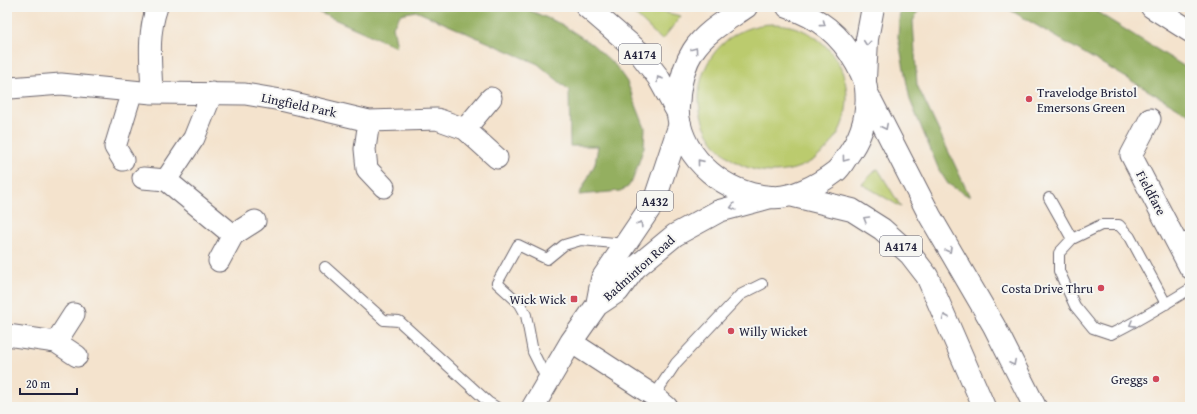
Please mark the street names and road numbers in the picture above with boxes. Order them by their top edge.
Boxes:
road number: A4174 [619,44,661,64]
street label: Lingfield Park [260,88,339,122]
street label: Fieldfare [1131,167,1171,219]
road number: A432 [637,191,673,211]
street label: Badminton Road [599,231,679,305]
road number: A4174 [880,236,922,256]

